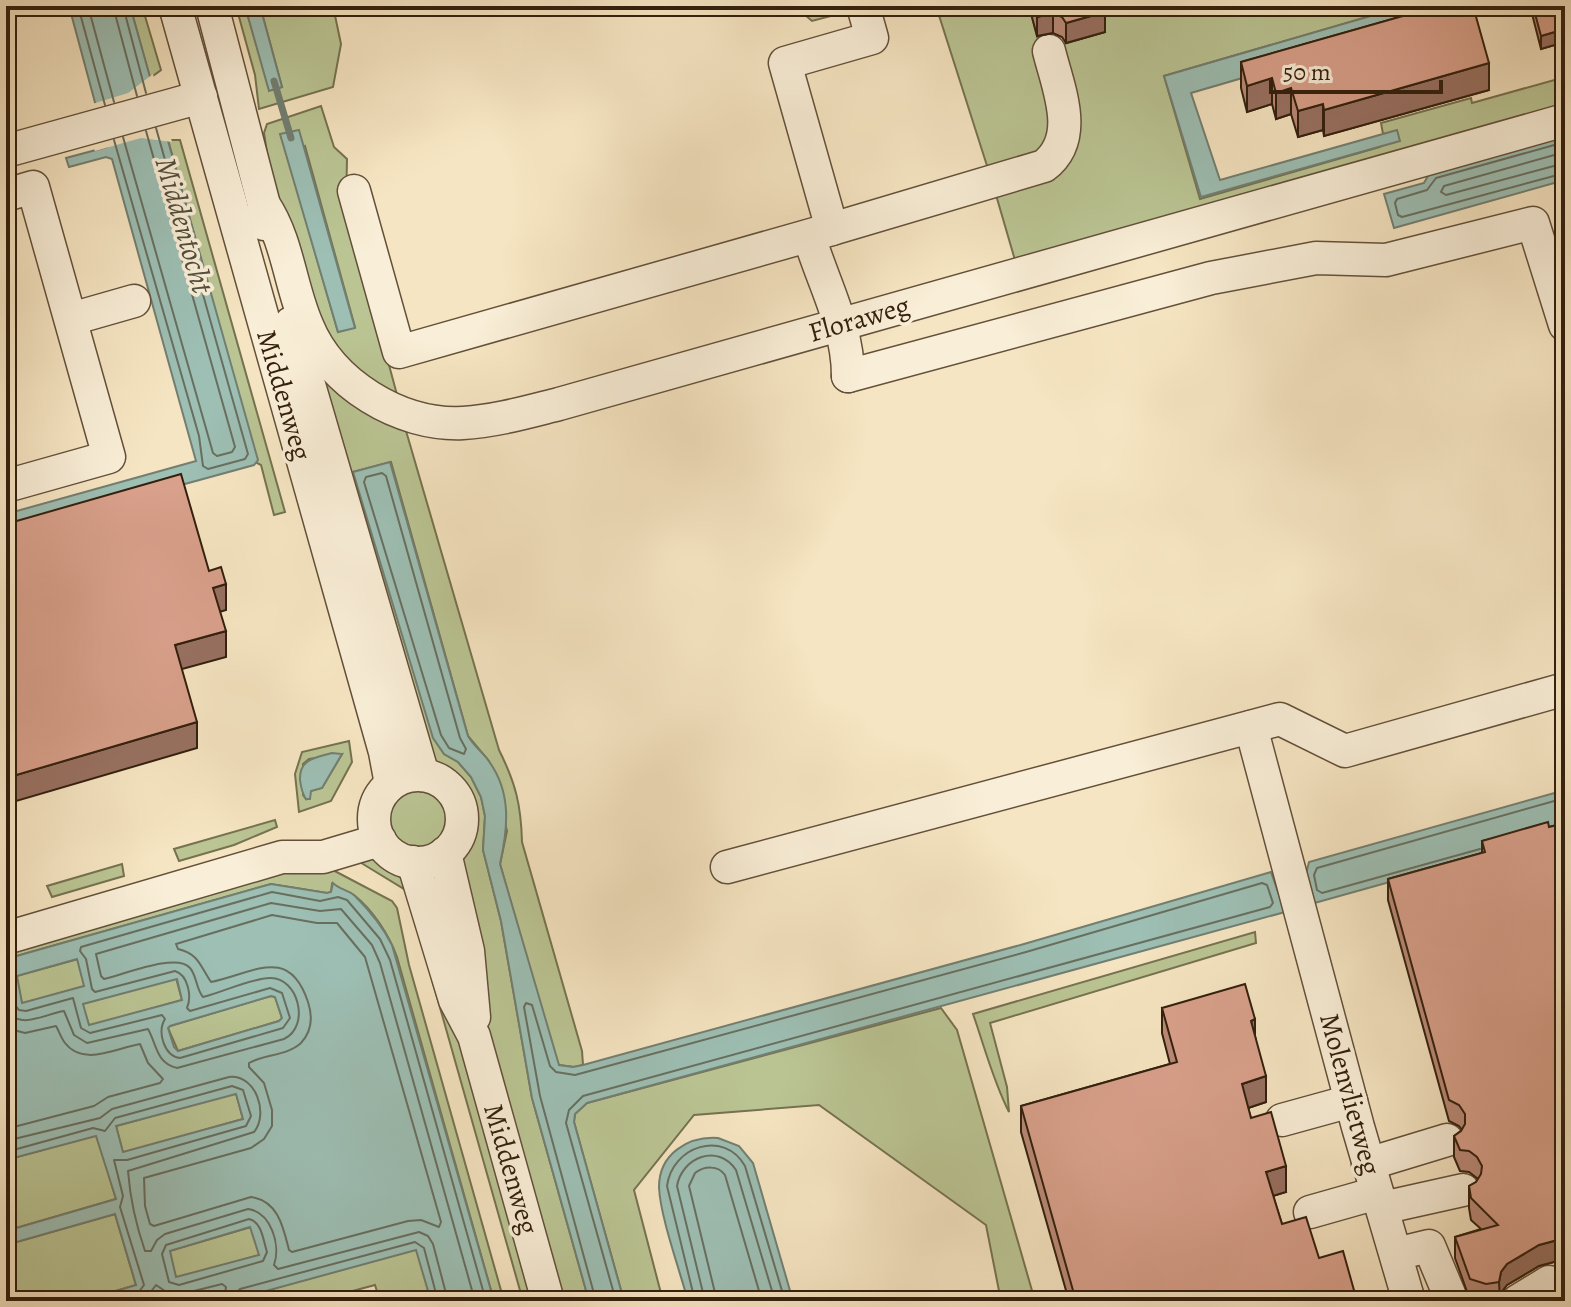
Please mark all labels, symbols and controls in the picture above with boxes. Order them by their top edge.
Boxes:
scale bar [1271,44,1441,94]
text: 50 m [1283,56,1331,88]
water label: Middentocht [146,152,223,299]
street label: Floraweg [804,286,914,352]
street label: Middenweg [247,325,321,465]
street label: Molenvlietweg [1310,1009,1390,1179]
street label: Middenweg [474,1099,548,1239]

